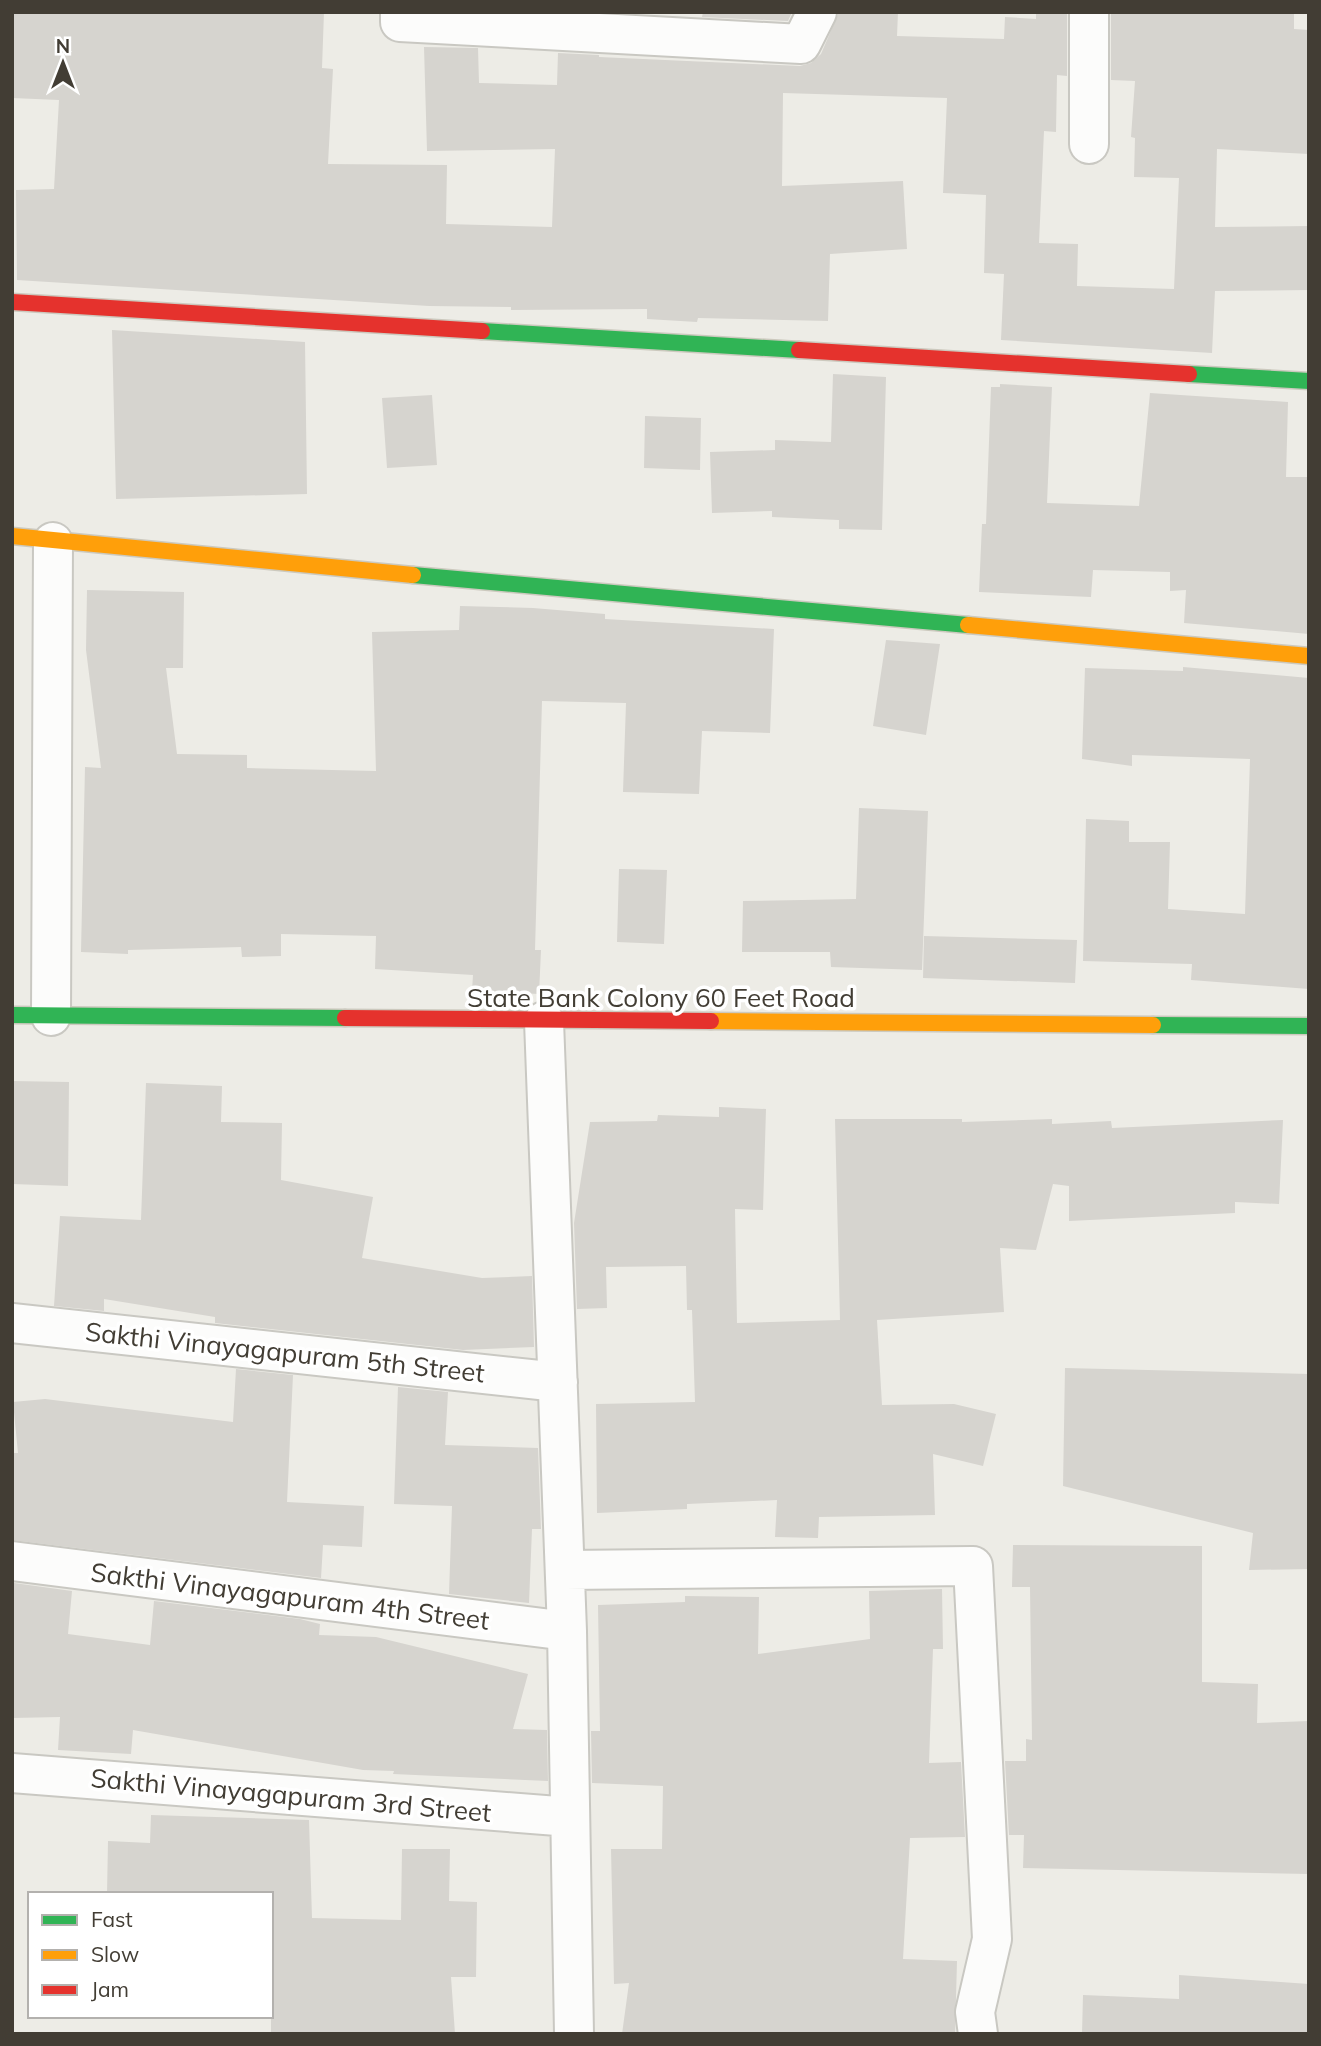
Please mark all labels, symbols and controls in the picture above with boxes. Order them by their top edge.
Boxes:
north arrow [28,28,98,98]
text: N [56,34,70,58]
street label: State Bank Colony 60 Feet Road [467,981,855,1014]
street label: Sakthi Vinayagapuram 5th Street [84,1315,486,1389]
street label: Sakthi Vinayagapuram 4th Street [89,1555,491,1637]
street label: Sakthi Vinayagapuram 3rd Street [89,1761,493,1829]
legend [28,1892,273,2018]
text: Fast [91,1906,133,1932]
text: Slow [91,1941,139,1967]
text: Jam [91,1976,129,2002]

